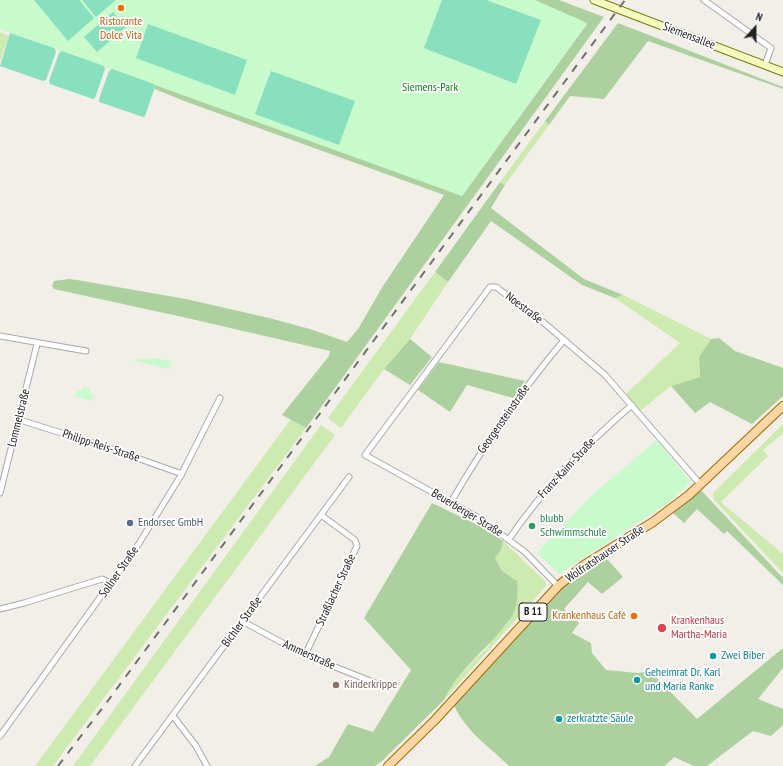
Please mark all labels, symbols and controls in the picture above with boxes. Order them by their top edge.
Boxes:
marker: Ristorante Dolce Vita [116,3,126,13]
north arrow [735,8,775,48]
text: N [754,9,765,24]
place label: Ristorante Dolce Vita [100,15,142,43]
street label: Siemensallee [661,19,717,53]
park label: Siemens-Park [402,81,458,95]
street label: Noestraße [503,289,545,327]
street label: Georgensteinstraße [475,382,533,456]
street label: Lommelstraße [5,388,33,448]
street label: Philipp-Reis-Straße [61,427,141,465]
street label: Franz-Kaim-Straße [535,435,599,501]
street label: Beuerberger Straße [429,486,505,540]
place label: blubb Schwimmschule [540,512,607,540]
place label: Endorsec GmbH [138,516,203,530]
marker: Endorsec GmbH [125,518,135,528]
marker: blubb Schwimmschule [527,521,537,531]
street label: Wolfratshauser Straße [563,522,647,586]
street label: Sollner Straße [96,544,142,600]
street label: Straßlacher Straße [313,552,359,628]
street label: Bichler Straße [219,594,265,650]
road number: B 11 [519,603,547,621]
place label: Krankenhaus Café [552,609,626,623]
marker: Krankenhaus Café [629,611,639,621]
place label: Krankenhaus Martha-Maria [671,614,727,642]
marker: Krankenhaus Martha-Maria [656,622,668,634]
street label: Ammerstraße [281,637,337,673]
place label: Zwei Biber [721,649,765,663]
marker: Zwei Biber [708,651,718,661]
place label: Geheimrat Dr. Karl und Maria Ranke [645,666,721,694]
marker: Geheimrat Dr. Karl und Maria Ranke [632,675,642,685]
place label: Kinderkrippe [344,678,397,692]
marker: Kinderkrippe [331,680,341,690]
place label: zerkratzte Säule [567,712,633,726]
marker: zerkratzte Säule [554,714,564,724]

